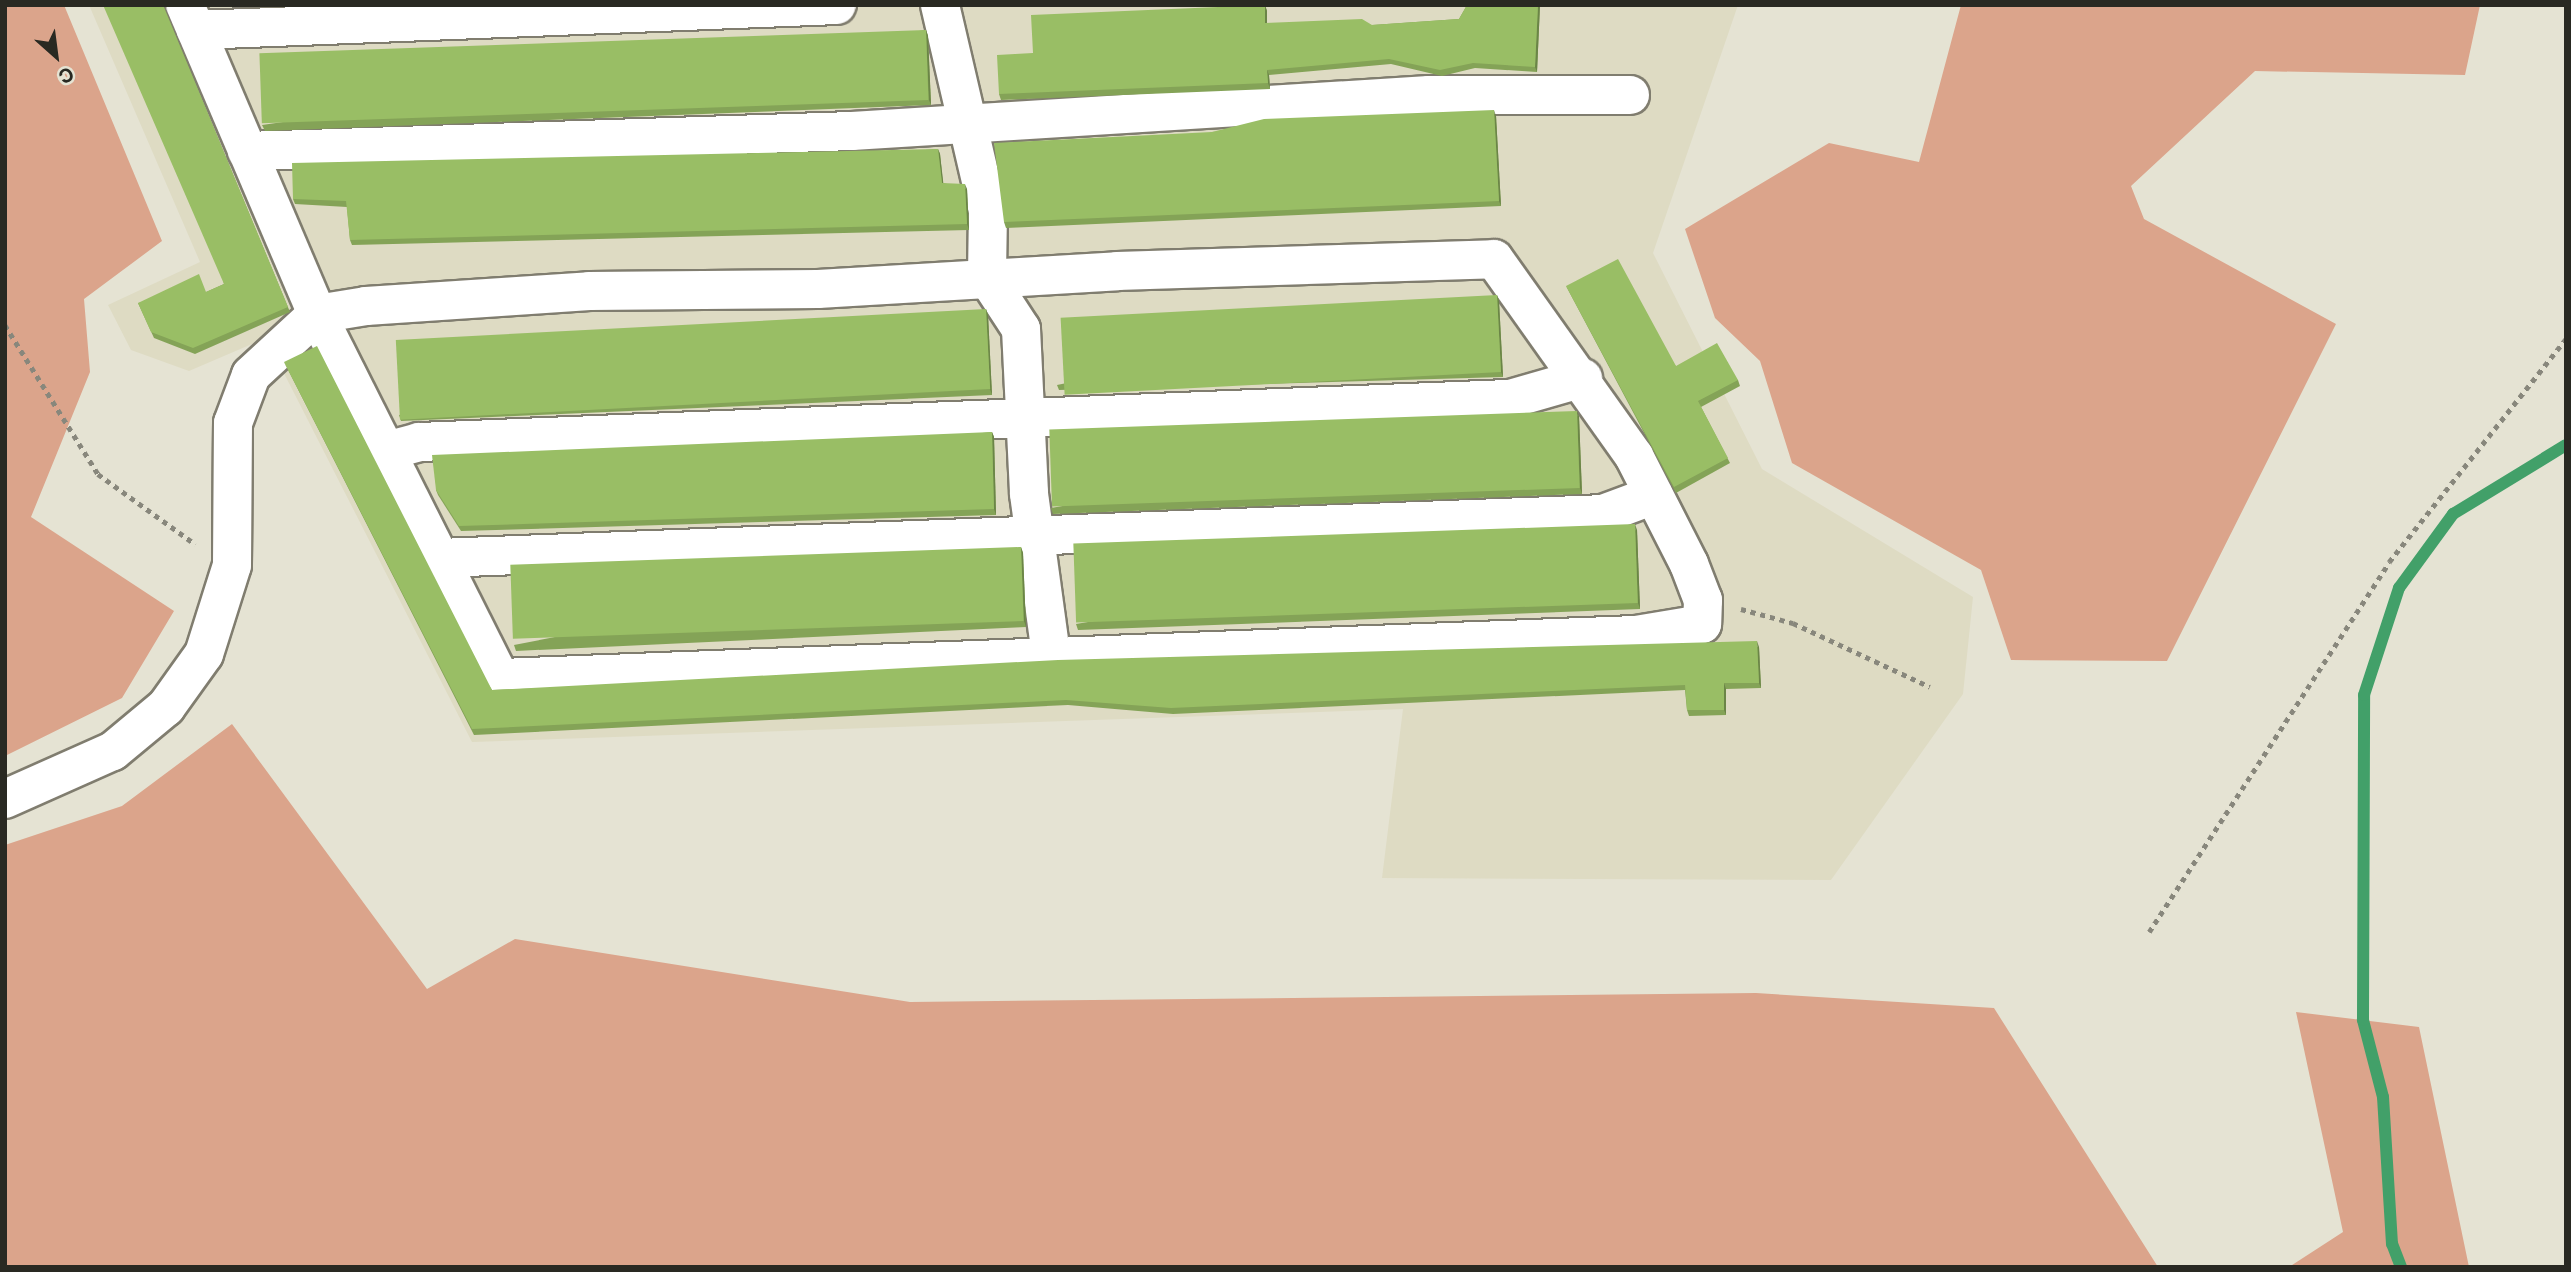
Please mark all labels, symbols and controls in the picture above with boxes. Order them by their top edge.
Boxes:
north arrow [21,21,91,91]
text: С [54,62,78,88]

